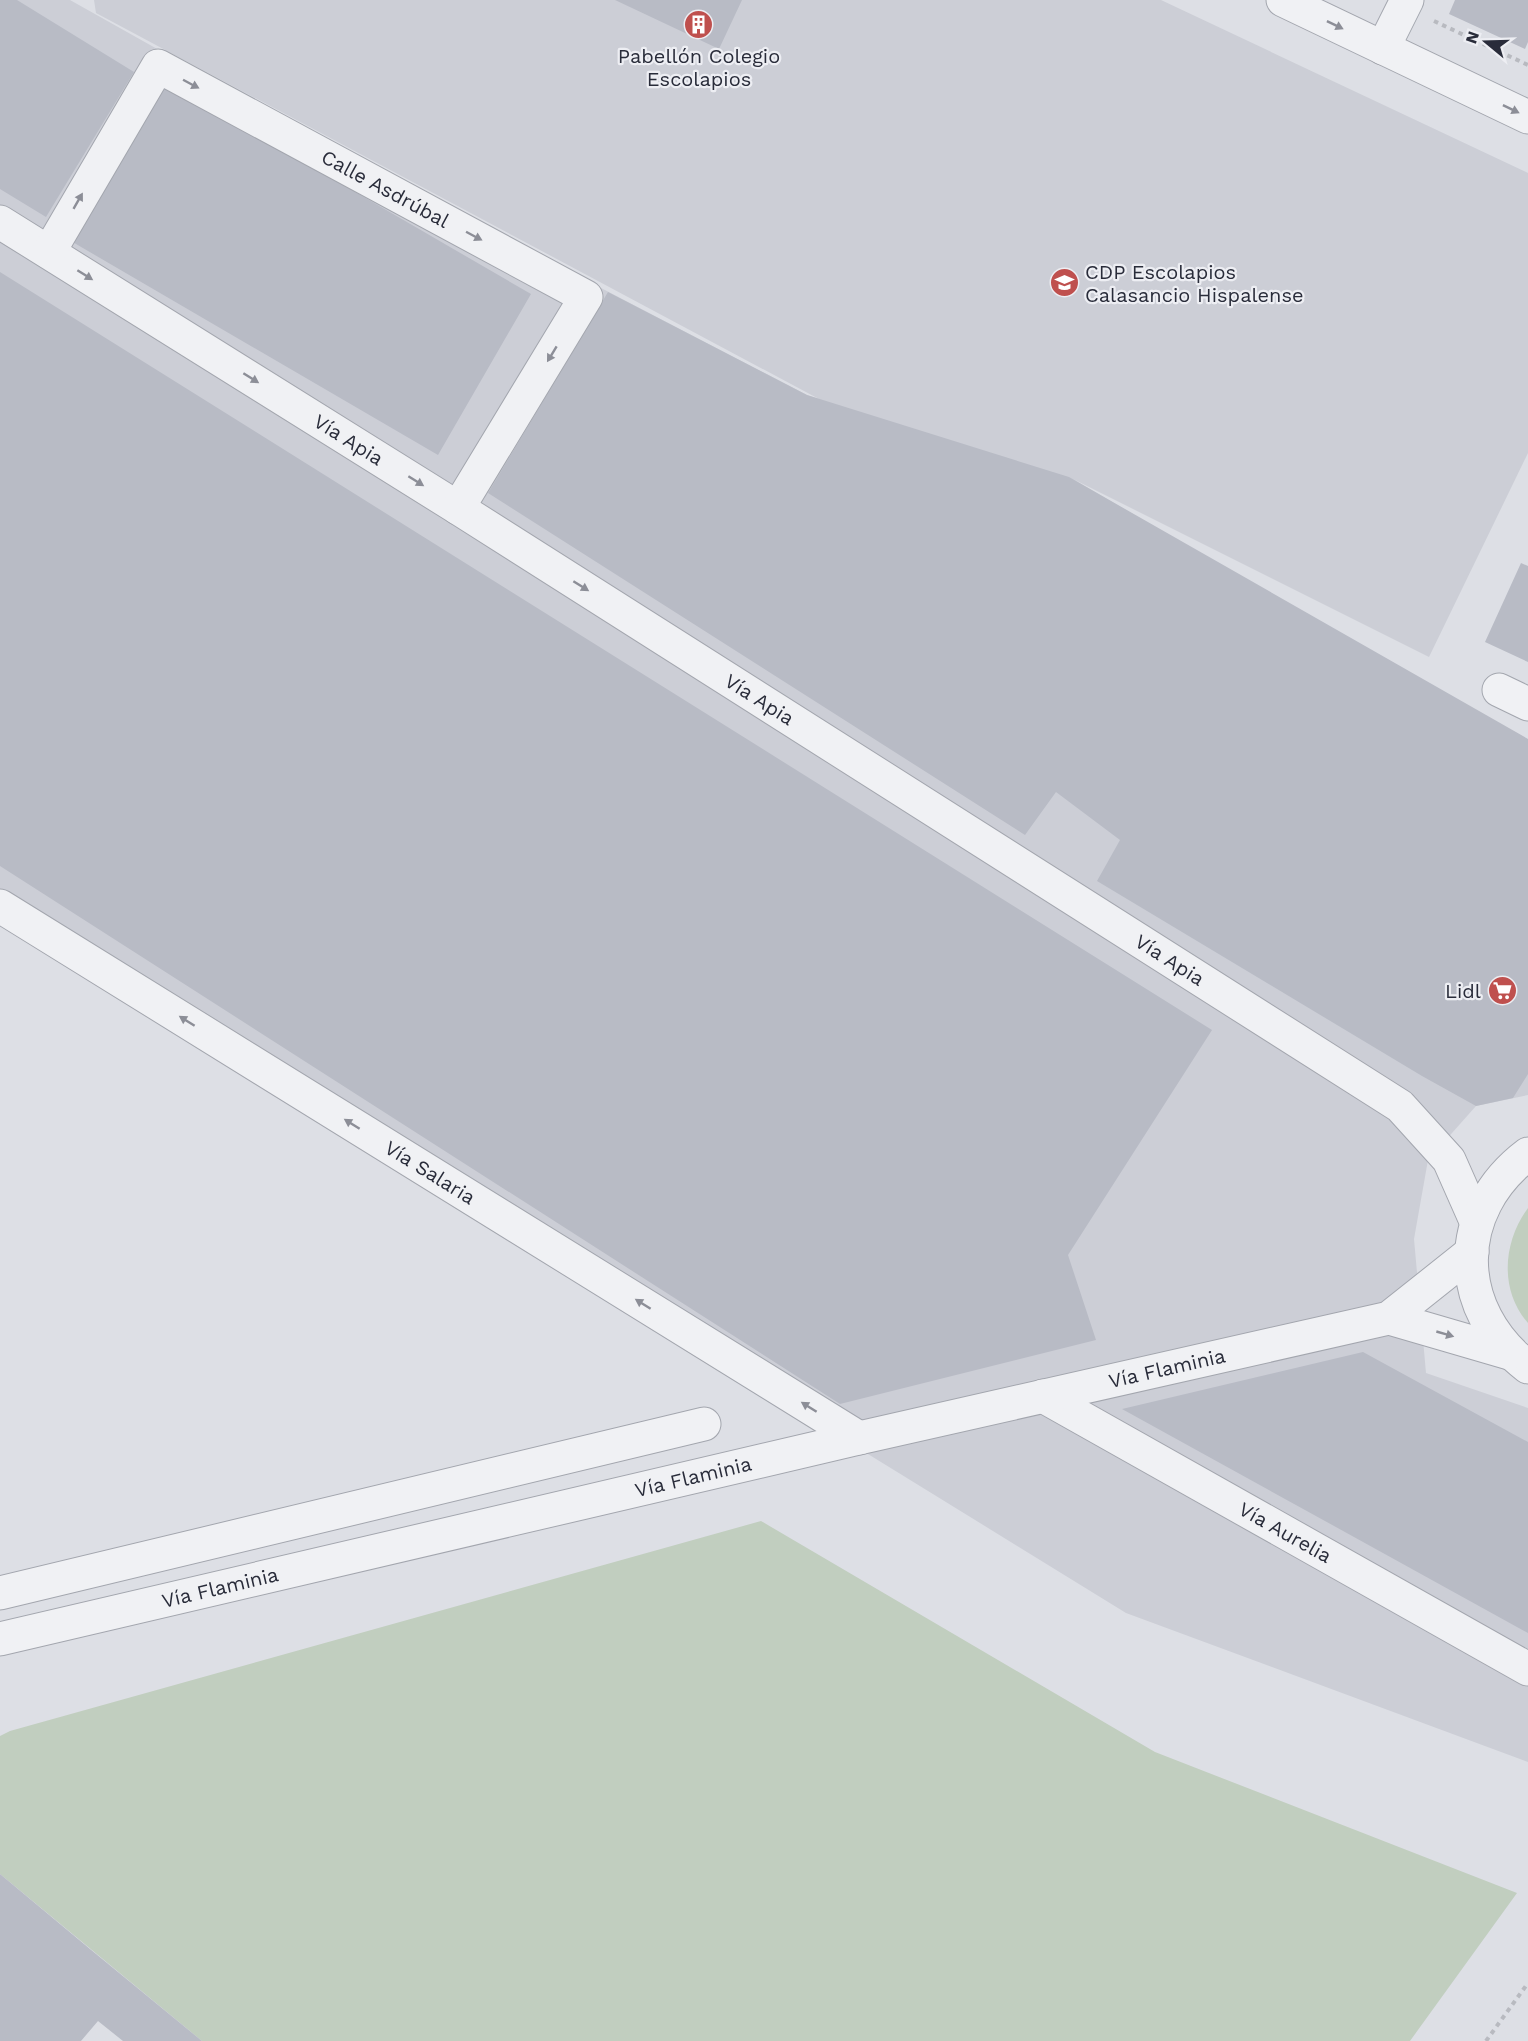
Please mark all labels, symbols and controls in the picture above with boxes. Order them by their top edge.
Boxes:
building icon: Pabellón Colegio Escolapios [683,9,715,41]
north arrow [1456,12,1516,72]
one-way arrow [1327,21,1344,30]
text: N [1461,29,1483,46]
place label: Pabellón Colegio Escolapios [618,44,780,91]
one-way arrow [183,79,200,89]
one-way arrow [1503,105,1520,114]
street label: Calle Asdrúbal [317,145,453,233]
one-way arrow [73,193,84,209]
one-way arrow [466,231,483,241]
place label: CDP Escolapios Calasancio Hispalense [1085,260,1304,307]
school or university icon: CDP Escolapios Calasancio Hispalense [1048,267,1080,299]
one-way arrow [77,269,93,280]
one-way arrow [546,346,557,362]
one-way arrow [243,372,259,383]
street label: Vía Apia [309,409,388,470]
one-way arrow [408,476,424,487]
one-way arrow [573,580,589,591]
street label: Vía Apia [720,668,799,730]
street label: Vía Apia [1131,929,1209,991]
supermarket icon: Lidl [1486,975,1518,1007]
place label: Lidl [1445,979,1481,1003]
one-way arrow [179,1016,195,1027]
one-way arrow [344,1119,361,1130]
street label: Vía Salaria [380,1135,480,1210]
one-way arrow [635,1299,651,1310]
one-way arrow [1436,1330,1454,1339]
street label: Vía Flaminia [1106,1343,1228,1393]
one-way arrow [801,1401,817,1412]
street label: Vía Flaminia [633,1452,754,1502]
street label: Vía Aurelia [1235,1497,1336,1568]
street label: Vía Flaminia [159,1562,281,1613]

